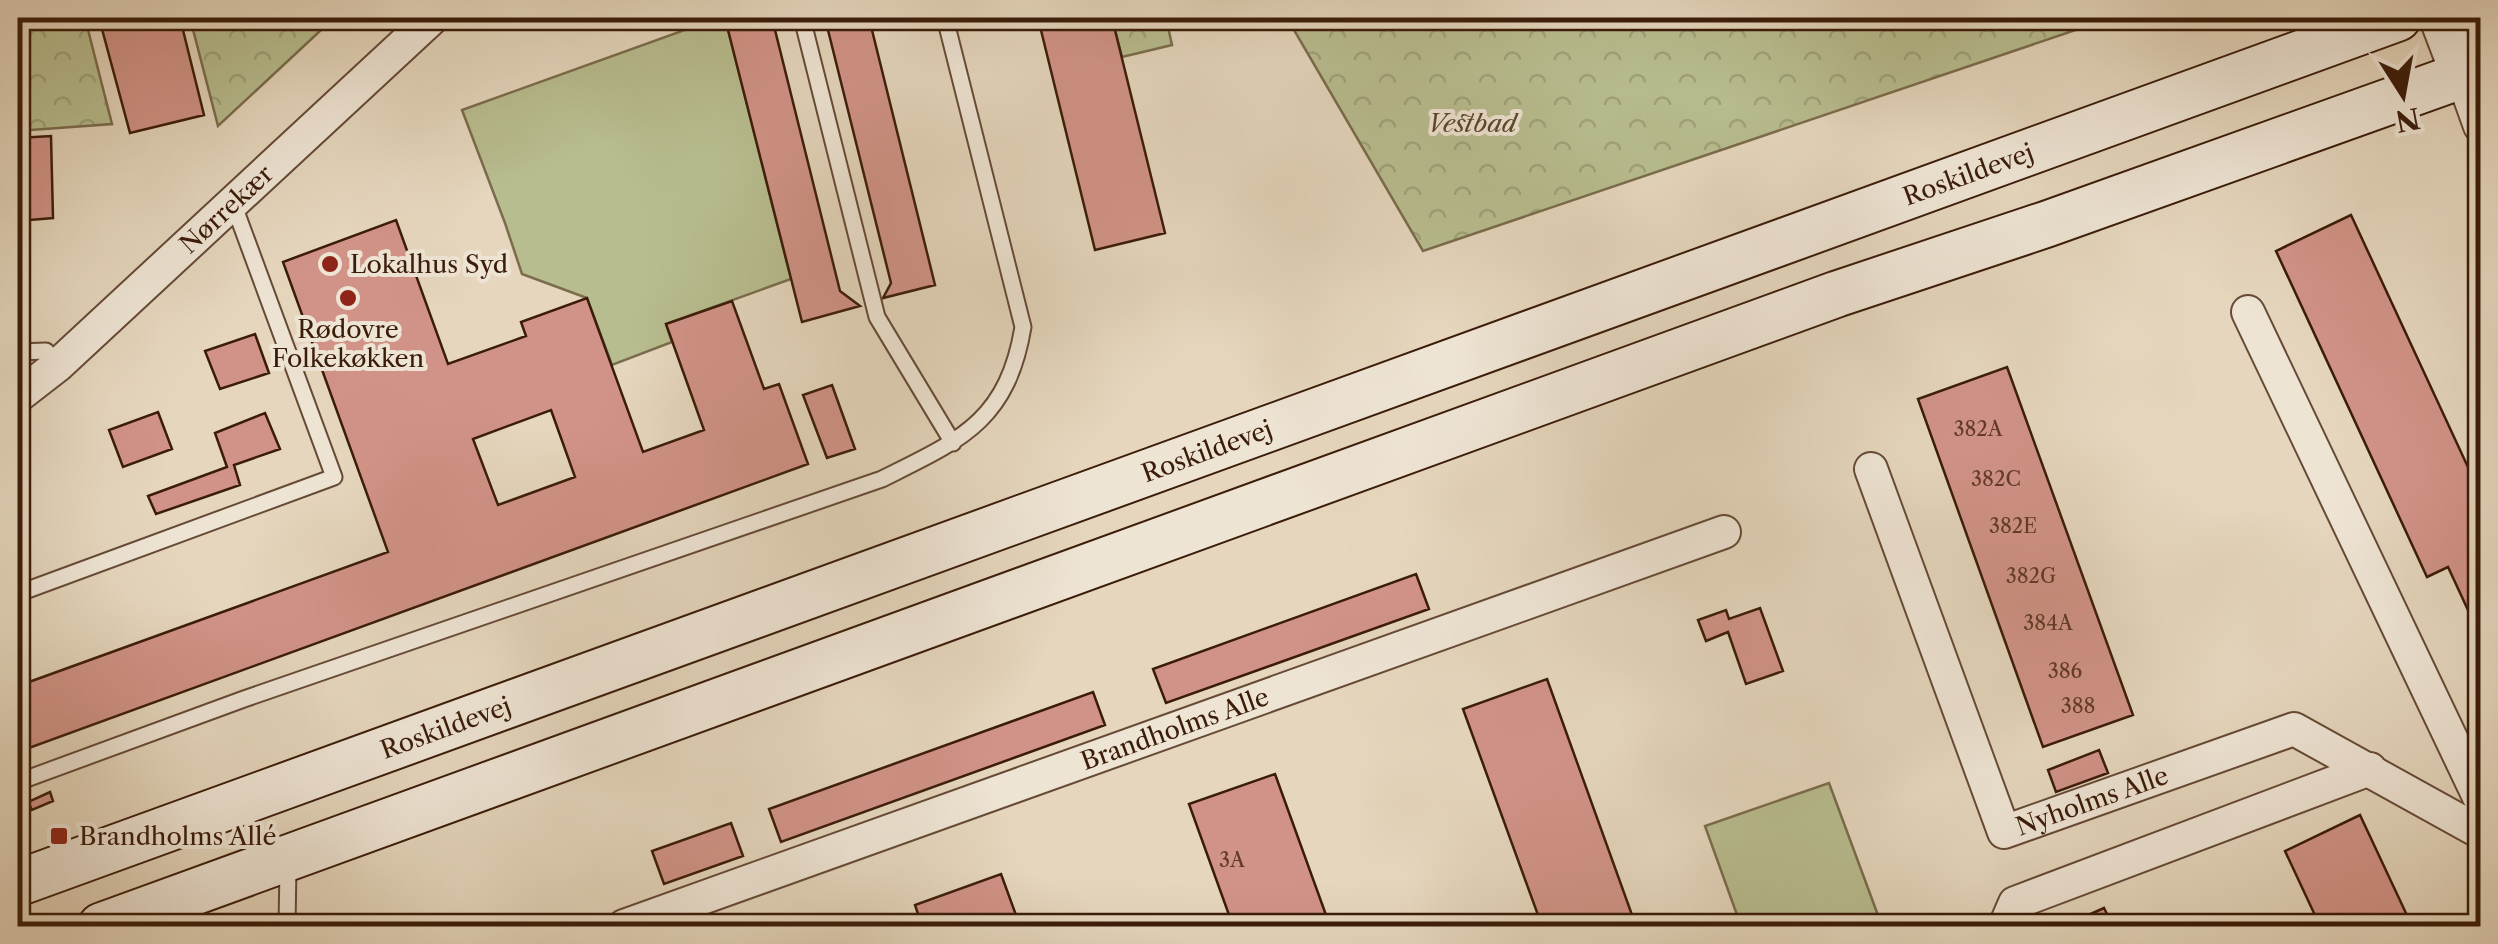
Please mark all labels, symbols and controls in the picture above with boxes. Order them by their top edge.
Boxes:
north arrow [2353,45,2453,145]
text: N [2393,101,2423,139]
park label: Vestbad [1428,108,1520,139]
street label: Roskildevej [1899,137,2038,213]
street label: Nørrekær [174,158,280,260]
place label: Lokalhus Syd [350,249,508,280]
marker: Lokalhus Syd [319,253,341,275]
marker: Rødovre Folkekøkken [337,287,359,309]
place label: Rødovre Folkekøkken [272,314,425,374]
street label: Roskildevej [1138,413,1277,489]
house number: 382A [1953,417,2004,441]
house number: 382C [1971,467,2021,491]
house number: 382E [1989,514,2037,538]
house number: 382G [2006,564,2056,588]
house number: 384A [2023,611,2074,635]
house number: 386 [2048,659,2082,683]
street label: Brandholms Alle [1077,681,1273,777]
street label: Roskildevej [376,690,515,766]
house number: 388 [2061,694,2095,718]
street label: Nyholms Alle [2012,760,2173,843]
place label: Brandholms Allé [79,821,276,852]
marker: Brandholms Allé [48,825,70,847]
house number: 3A [1219,848,1246,872]

